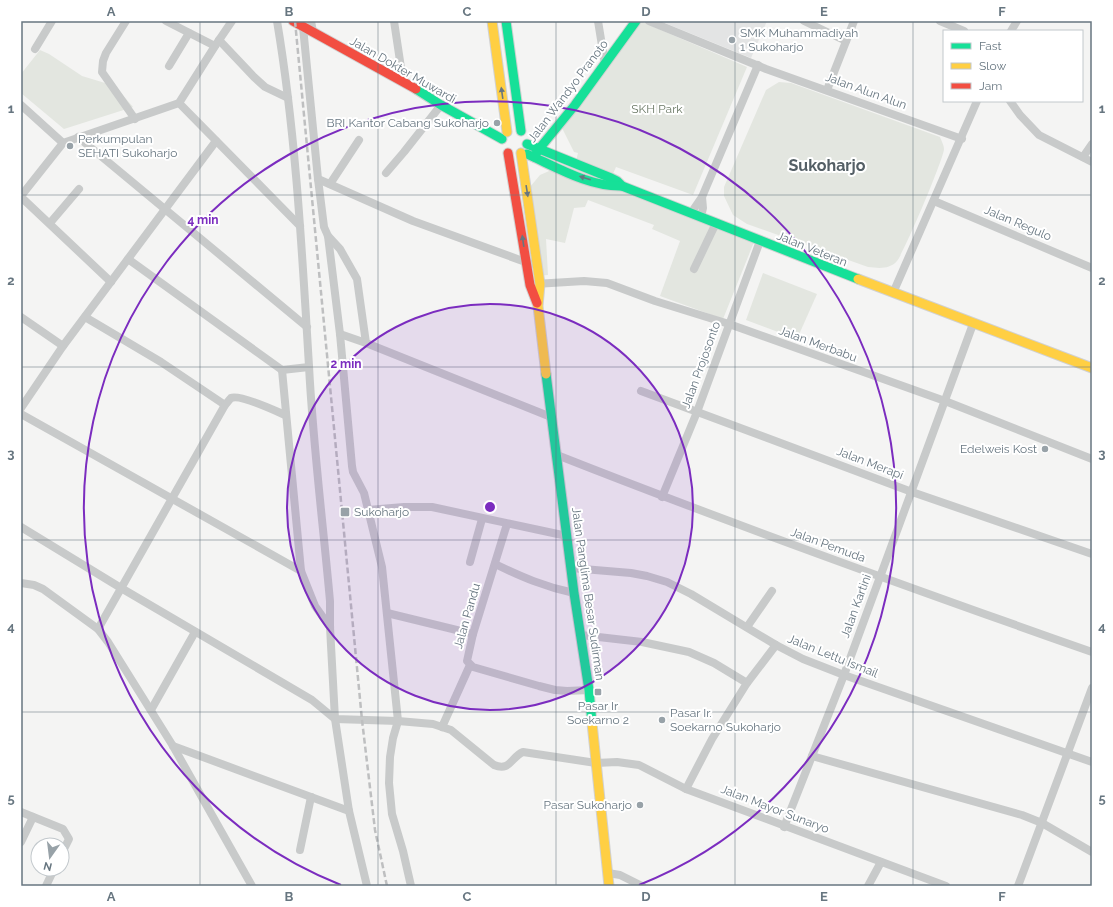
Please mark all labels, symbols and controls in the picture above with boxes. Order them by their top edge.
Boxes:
text: A [107,4,116,19]
text: B [285,4,294,19]
text: C [463,4,472,19]
text: D [641,4,651,19]
text: E [820,4,828,19]
text: F [998,4,1006,19]
place label: SMK Muhammadiyah 1 Sukoharjo [740,26,858,54]
legend [943,30,1083,102]
street label: Jalan Dokter Muwardi [348,34,458,106]
marker: SMK Muhammadiyah 1 Sukoharjo [727,35,737,45]
street label: Jalan Wandyo Pranoto [525,37,611,145]
text: Fast [979,39,1002,53]
text: Slow [979,59,1006,73]
street label: Jalan Alun Alun [823,70,909,112]
text: Jam [979,79,1002,93]
one-way arrow [499,87,505,99]
text: 1 [8,101,15,116]
text: 1 [1099,101,1106,116]
park label: SKH Park [631,102,683,116]
place label: BRI Kantor Cabang Sukoharjo [327,116,489,130]
marker: BRI Kantor Cabang Sukoharjo [492,118,502,128]
place label: Perkumpulan SEHATI Sukoharjo [78,132,177,160]
marker: Perkumpulan SEHATI Sukoharjo [65,141,75,151]
district label: Sukoharjo [789,156,866,175]
one-way arrow [578,175,590,181]
one-way arrow [524,185,530,197]
street label: Jalan Regulo [982,203,1054,243]
text: 4 min [187,213,219,227]
street label: Jalan Veteran [775,229,849,269]
one-way arrow [520,235,526,247]
text: 2 [7,273,15,288]
text: 2 [1098,273,1106,288]
street label: Jalan Projosonto [679,320,723,410]
street label: Jalan Merbabu [777,323,859,365]
text: 2 min [330,357,362,371]
place label: Edelweis Kost [960,442,1037,456]
street label: Jalan Merapi [835,444,905,482]
marker: Edelweis Kost [1040,444,1050,454]
text: 3 [7,446,15,461]
text: 3 [1098,446,1106,461]
centre of rings [483,500,497,514]
place label: Sukoharjo [354,505,409,519]
marker: Sukoharjo [339,506,351,518]
street label: Jalan Panglima Besar Sudirman [569,507,607,681]
street label: Jalan Pemuda [789,525,867,565]
street label: Jalan Kartini [838,572,874,640]
street label: Jalan Pandu [451,582,483,650]
text: 4 [7,619,15,634]
text: 4 [1098,619,1106,634]
street label: Jalan Lettu Ismail [786,631,881,681]
marker: Pasar Ir Soekarno 2 [593,687,603,697]
place label: Pasar Ir Soekarno 2 [567,699,629,727]
place label: Pasar Ir. Soekarno Sukoharjo [670,706,781,734]
marker: Pasar Ir. Soekarno Sukoharjo [657,715,667,725]
street label: Jalan Mayor Sunaryo [719,782,831,836]
text: 5 [7,791,15,806]
text: 5 [1098,791,1106,806]
place label: Pasar Sukoharjo [544,798,632,812]
marker: Pasar Sukoharjo [635,800,645,810]
north arrow [30,837,70,877]
text: N [42,859,53,874]
text: A [107,889,116,904]
text: B [285,889,294,904]
text: C [463,889,472,904]
text: D [641,889,651,904]
text: E [820,889,828,904]
text: F [998,889,1006,904]

